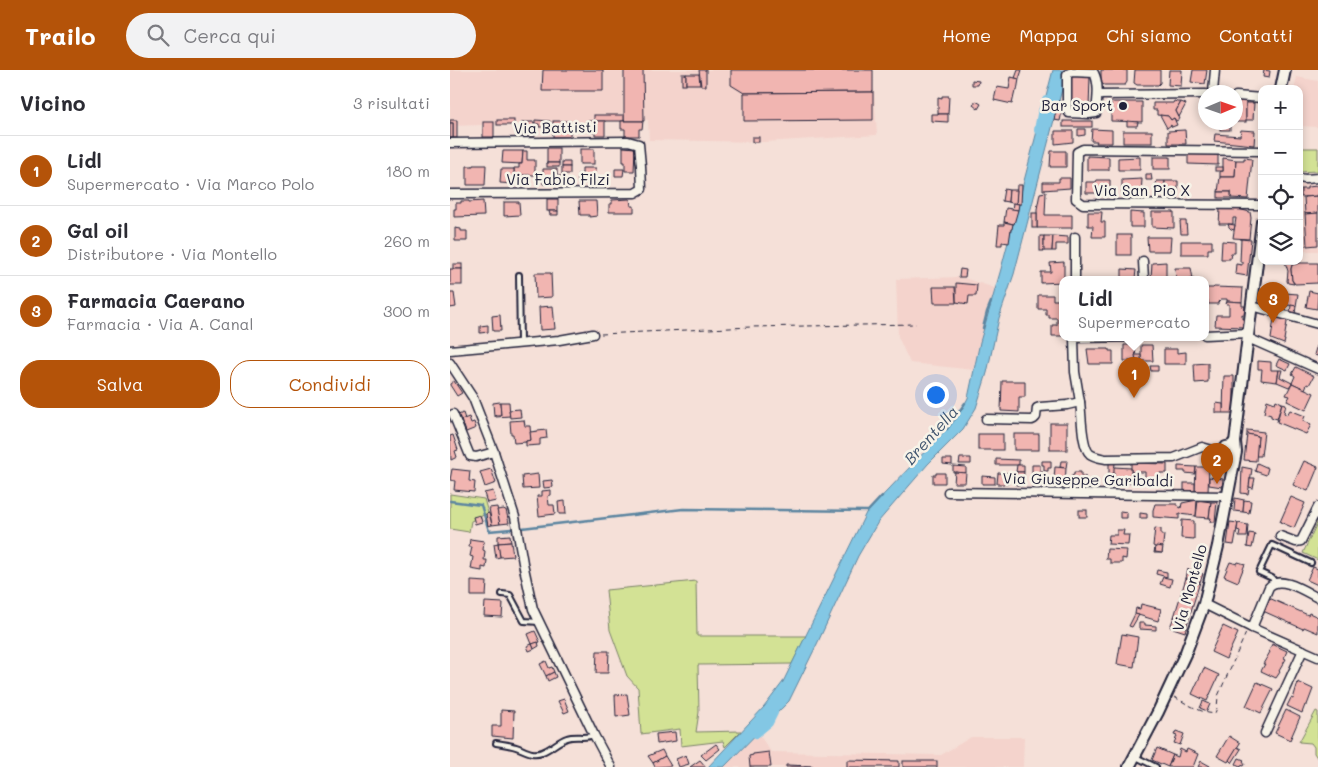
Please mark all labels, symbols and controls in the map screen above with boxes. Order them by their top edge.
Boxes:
search box [126,13,476,58]
text: Trailo [25,20,96,51]
icon: search [144,21,172,49]
text: Cerca qui [184,23,276,48]
text: Home [942,23,991,47]
text: Mappa [1019,23,1078,47]
text: Chi siamo [1106,23,1191,47]
text: Contatti [1219,23,1293,47]
north arrow [1198,85,1243,130]
map controls [1258,85,1303,265]
button: + [1258,85,1303,130]
text: Vicino [20,89,85,116]
text: 3 risultati [353,92,430,113]
place label: Bar Sport [1041,95,1113,115]
marker: Bar Sport [1117,100,1129,112]
street label: Via Battisti [513,116,597,138]
button: − [1258,130,1303,175]
text: Lidl [67,148,102,173]
text: 1 [32,160,40,181]
text: 180 m [385,160,430,181]
street label: Via Fabio Filzi [506,169,610,189]
text: Supermercato · Via Marco Polo [67,173,314,194]
button: locate [1258,175,1303,220]
street label: Via San Pio X [1094,180,1190,200]
text: Gal oil [67,218,128,243]
button: layers [1258,220,1303,265]
text: 2 [32,230,40,251]
text: 260 m [384,230,430,251]
text: Distributore · Via Montello [67,243,277,264]
popup [1059,276,1209,341]
pin: 3 [1257,282,1289,323]
text: Lidl [1078,286,1113,311]
text: Farmacia Caerano [67,288,245,313]
text: 3 [31,300,41,321]
text: 300 m [383,300,430,321]
text: Supermercato [1078,311,1190,332]
text: Farmacia · Via A. Canal [67,313,254,334]
pin: 1 [1118,357,1150,398]
button: Salva [20,360,220,408]
button: Condividi [230,360,430,408]
your location [923,382,949,408]
water label: Brentella [899,401,962,468]
pin: 2 [1201,443,1233,484]
street label: Via Giuseppe Garibaldi [1002,468,1174,490]
street label: Via Montello [1167,542,1211,634]

